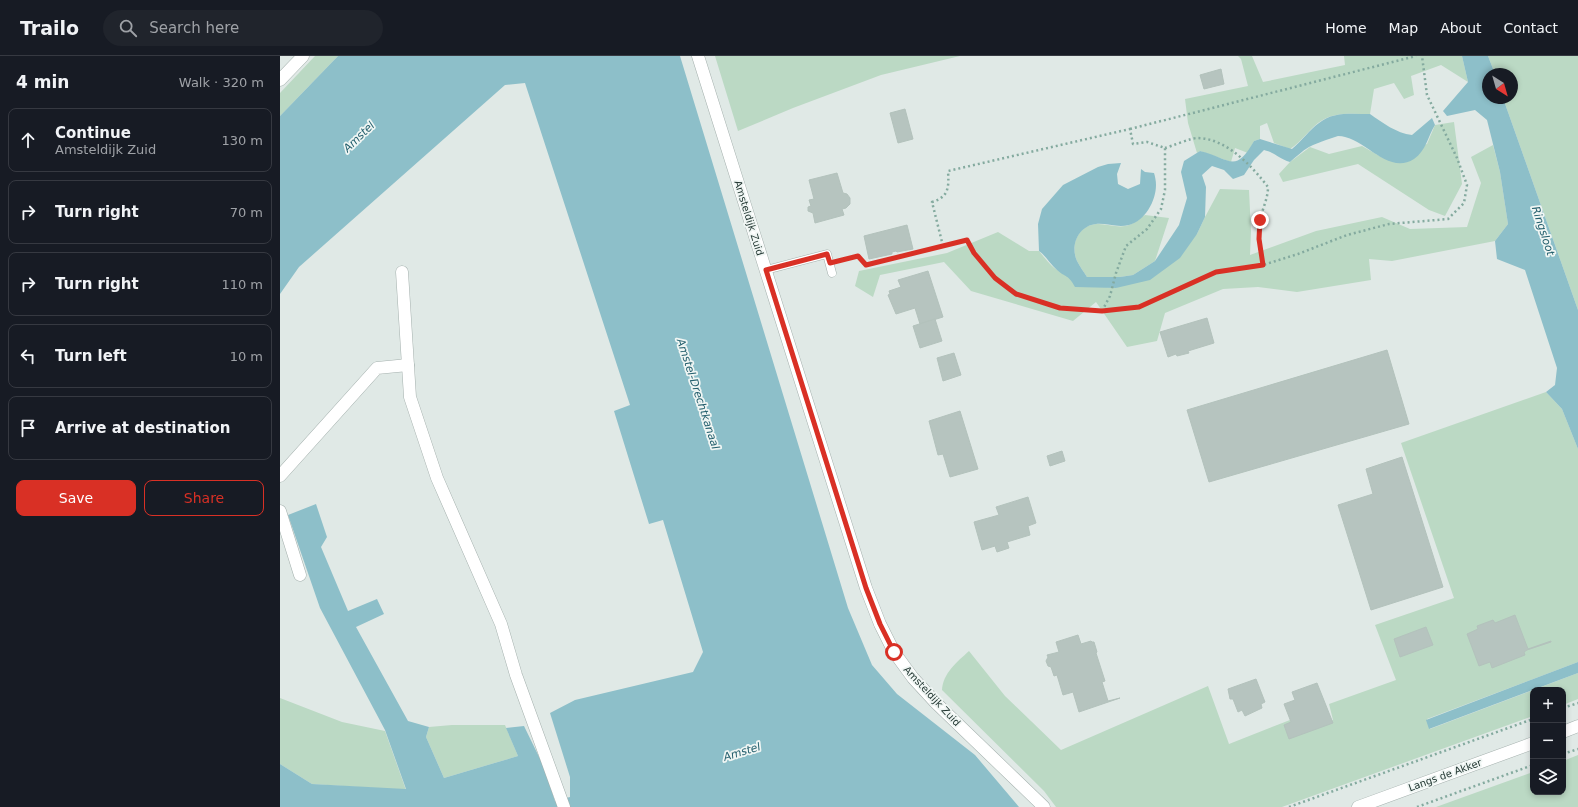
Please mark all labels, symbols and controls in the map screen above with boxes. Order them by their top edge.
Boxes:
search box [103,10,383,46]
text: Trailo [20,17,79,39]
icon: search [117,17,139,39]
text: Search here [149,19,239,37]
text: Home [1325,20,1367,36]
text: Map [1389,20,1418,36]
text: About [1440,20,1482,36]
text: Contact [1504,20,1558,36]
north arrow [1482,68,1518,104]
text: 4 min [16,72,69,92]
text: Walk · 320 m [179,75,264,90]
water label: Amstel [340,119,377,156]
text: Continue [55,124,131,142]
icon: ahead [17,129,39,151]
text: 130 m [221,133,263,148]
text: Amsteldijk Zuid [55,142,156,157]
street label: Amsteldijk Zuid [732,179,766,257]
icon: right [17,201,39,223]
text: Turn right [55,203,139,221]
text: 70 m [230,205,263,220]
water label: Ringsloot [1529,205,1557,258]
route end [1251,211,1269,229]
icon: right [17,273,39,295]
text: Turn right [55,275,139,293]
text: 110 m [221,277,263,292]
water label: Amstel-Drechtkanaal [674,336,722,451]
icon: left [17,345,39,367]
text: Turn left [55,347,127,365]
text: 10 m [230,349,263,364]
icon: arrive [17,417,39,439]
text: Arrive at destination [55,419,230,437]
button: Save [16,480,136,516]
button: Share [144,480,264,516]
route start [885,643,903,661]
street label: Amsteldijk Zuid [901,664,963,728]
map controls [1530,687,1566,795]
button: + [1530,687,1566,723]
button: − [1530,723,1566,759]
water label: Amstel [721,740,762,764]
street label: Langs de Akker [1407,756,1484,793]
button: layers [1530,759,1566,795]

